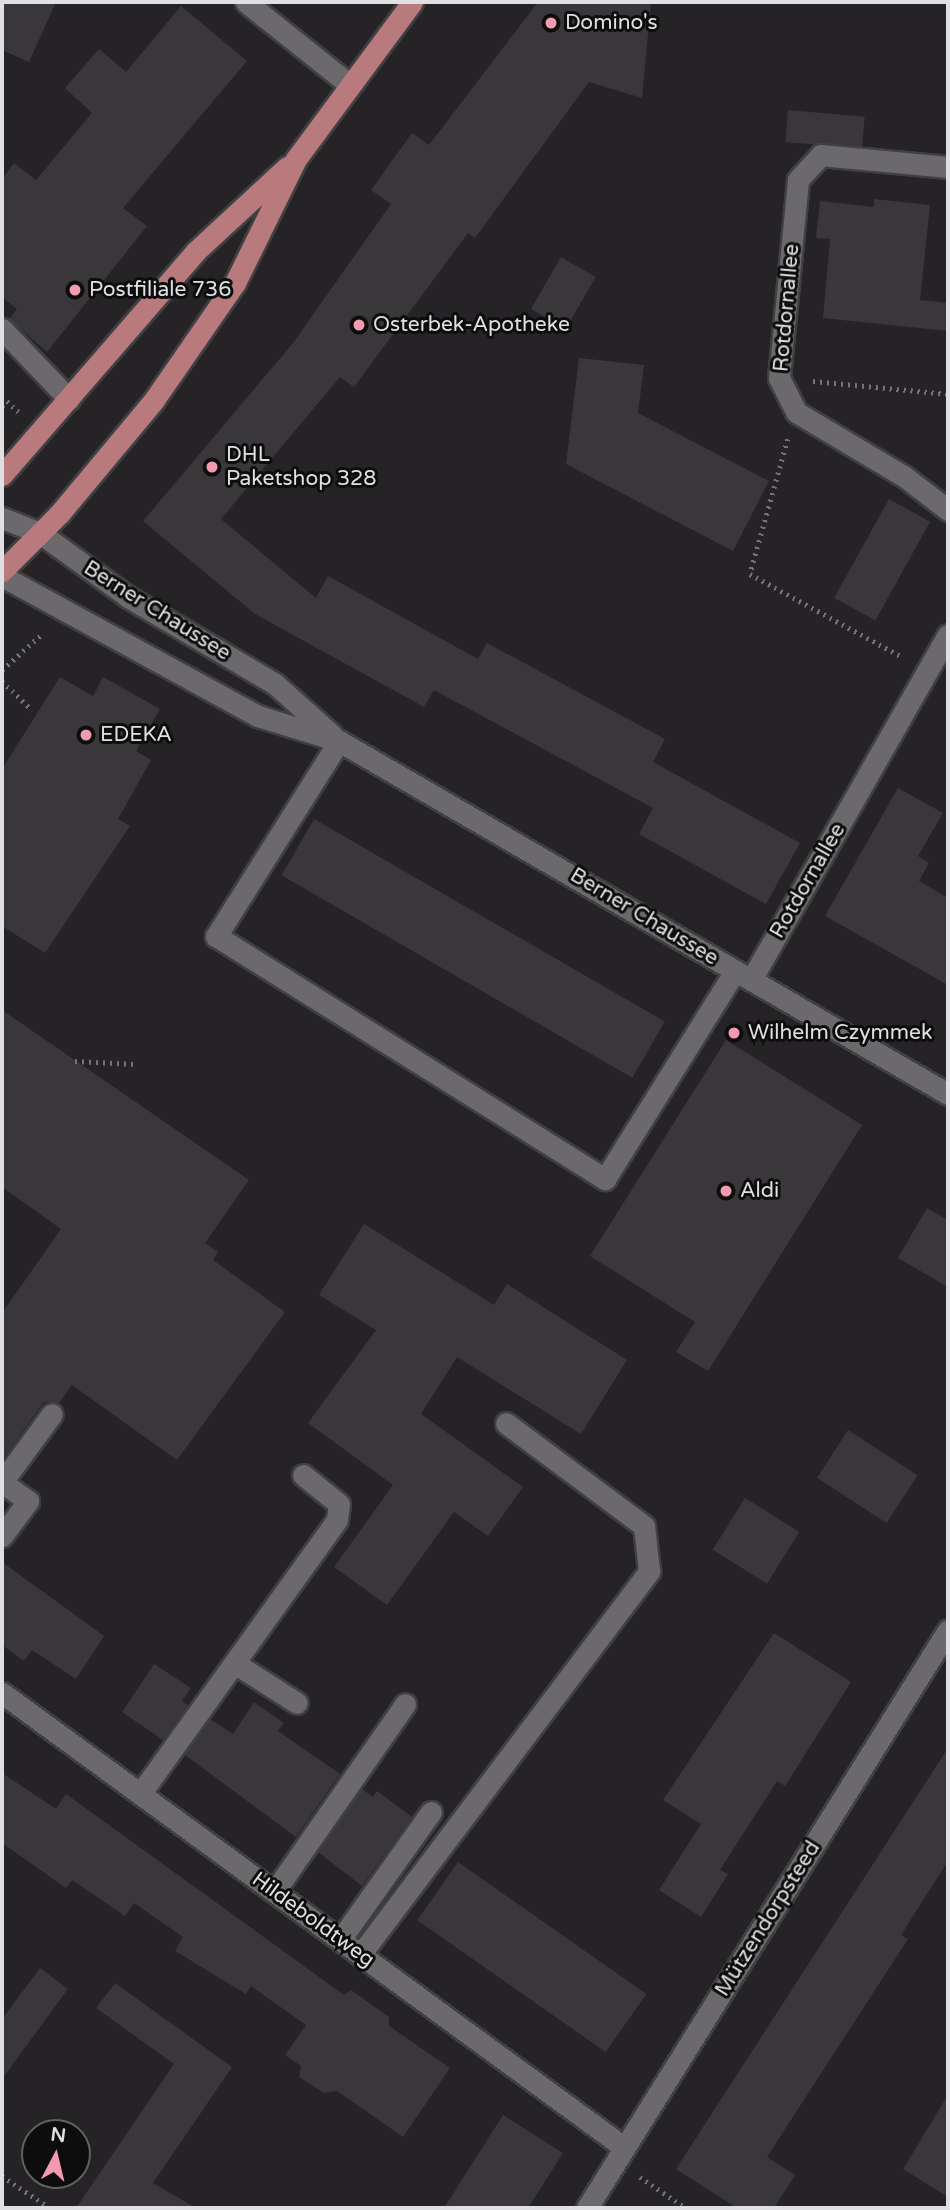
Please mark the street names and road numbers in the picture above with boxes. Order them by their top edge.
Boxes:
street label: Rotdornallee [769,243,805,373]
street label: Berner Chaussee [79,556,235,666]
street label: Rotdornallee [765,819,851,943]
street label: Berner Chaussee [565,863,723,971]
street label: Mützendorpsteed [710,1837,826,2001]
street label: Hildeboldtweg [247,1867,379,1973]

